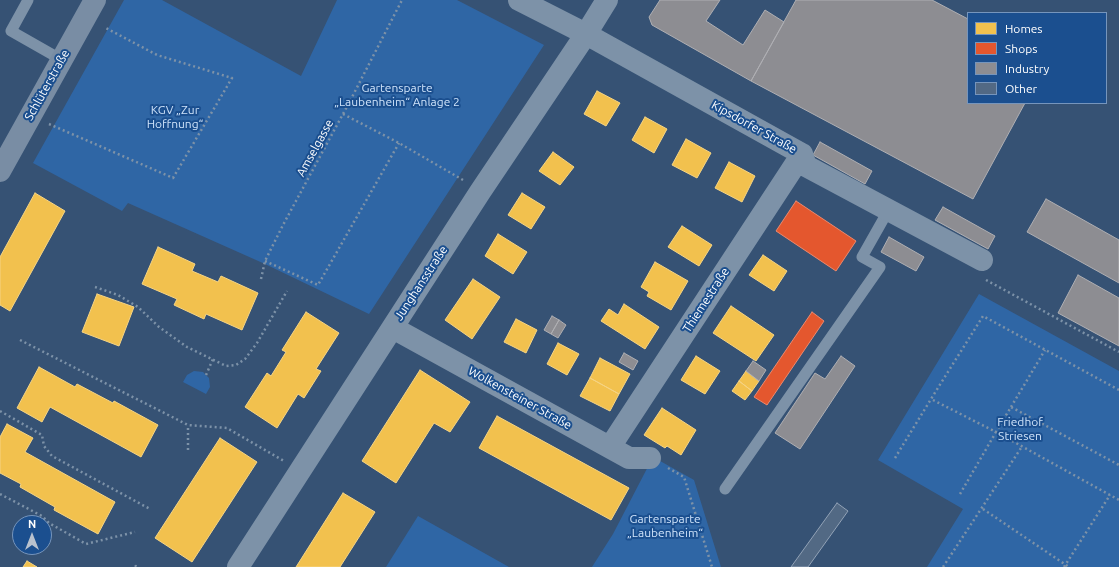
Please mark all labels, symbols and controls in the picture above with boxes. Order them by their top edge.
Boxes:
legend [967,12,1107,104]
text: Homes [1005,22,1043,35]
text: Shops [1005,42,1037,55]
street label: Schlüterstraße [22,47,72,123]
text: Industry [1005,62,1049,75]
park label: Gartensparte „Laubenheim“ Anlage 2 [334,81,460,109]
text: Other [1005,82,1037,95]
street label: Kipsdorfer Straße [709,98,799,156]
park label: KGV „Zur Hoffnung“ [147,103,203,131]
street label: Amselgasse [293,117,337,179]
street label: Junghansstraße [392,243,450,323]
street label: Thiemestraße [680,265,732,335]
street label: Wolkensteiner Straße [466,364,574,432]
park label: Friedhof Striesen [997,415,1043,443]
park label: Gartensparte „Laubenheim“ [627,512,703,540]
north arrow [12,515,52,555]
text: N [28,518,36,530]

